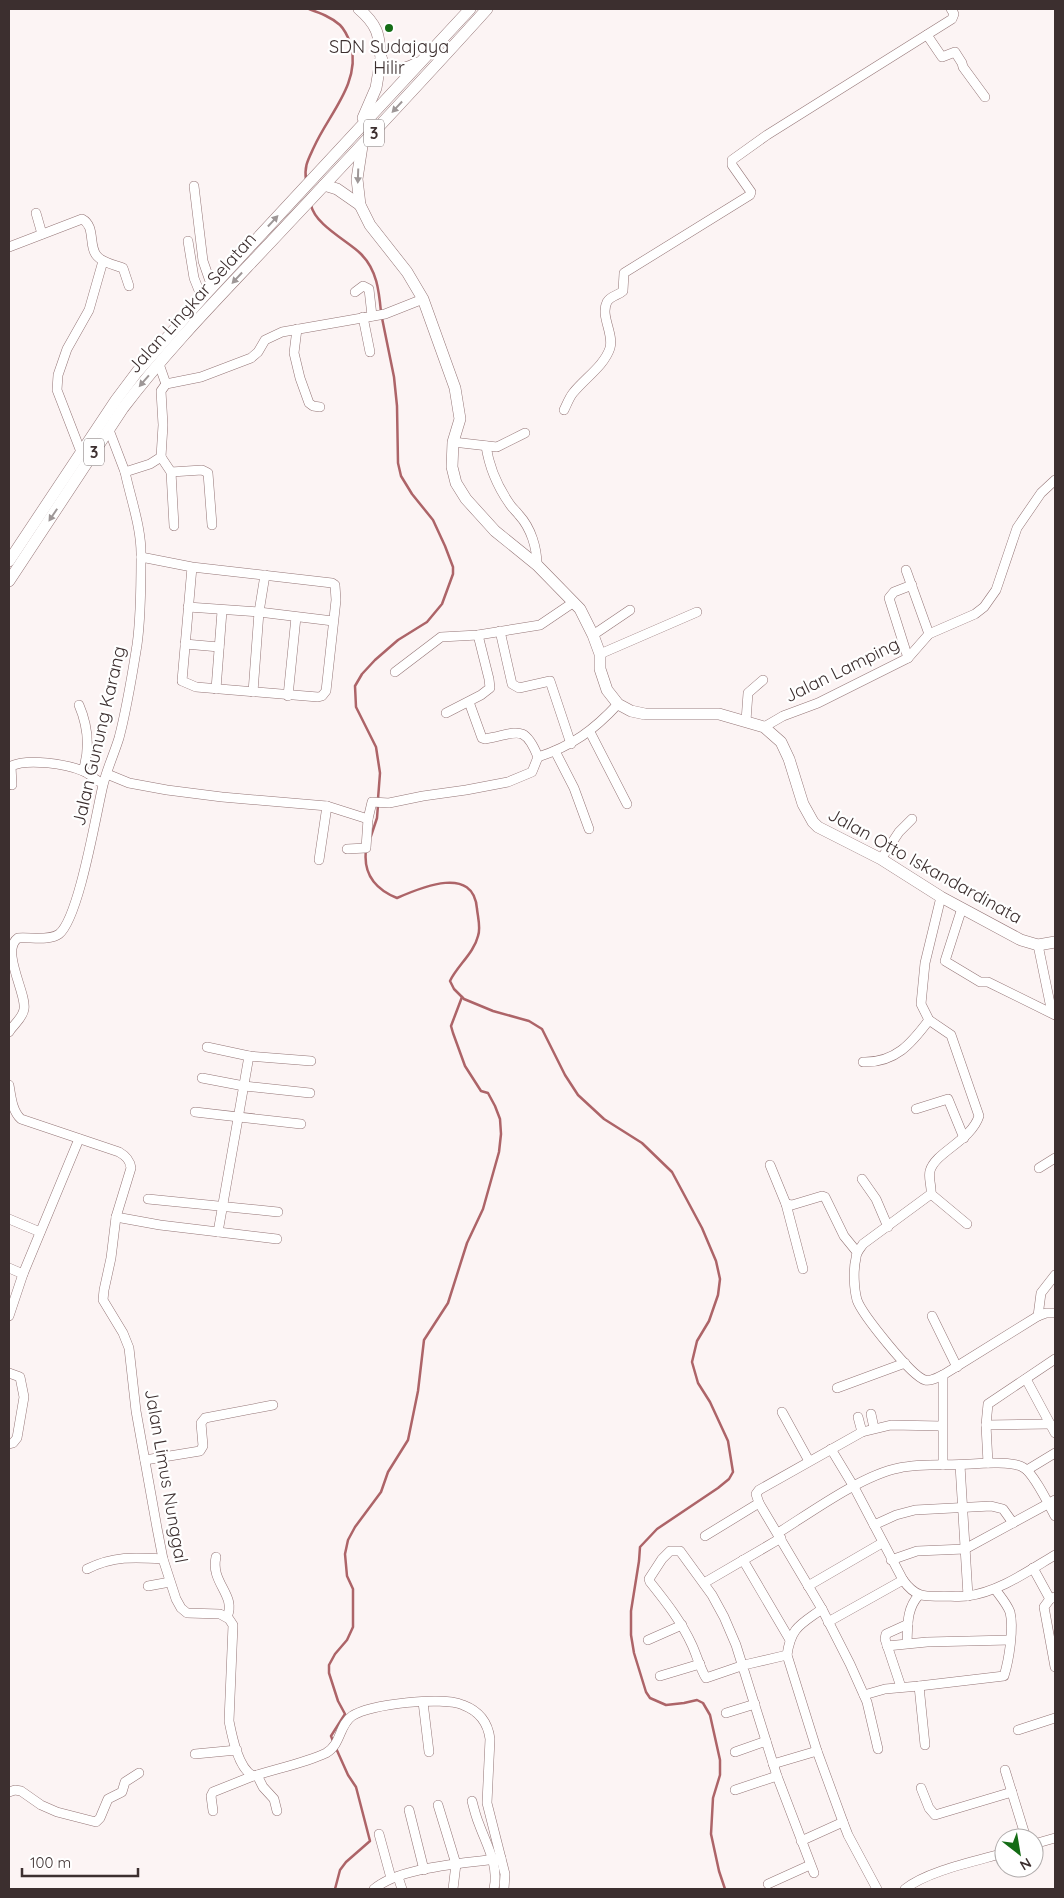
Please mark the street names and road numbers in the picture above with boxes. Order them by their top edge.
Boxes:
road number: 3 [364,120,384,146]
street label: Jalan Lingkar Selatan [122,227,261,378]
road number: 3 [84,438,104,466]
street label: Jalan Lamping [781,632,903,707]
street label: Jalan Gunung Karang [67,644,130,828]
street label: Jalan Otto Iskandardinata [824,803,1026,929]
street label: Jalan Limus Nunggal [140,1387,193,1565]

